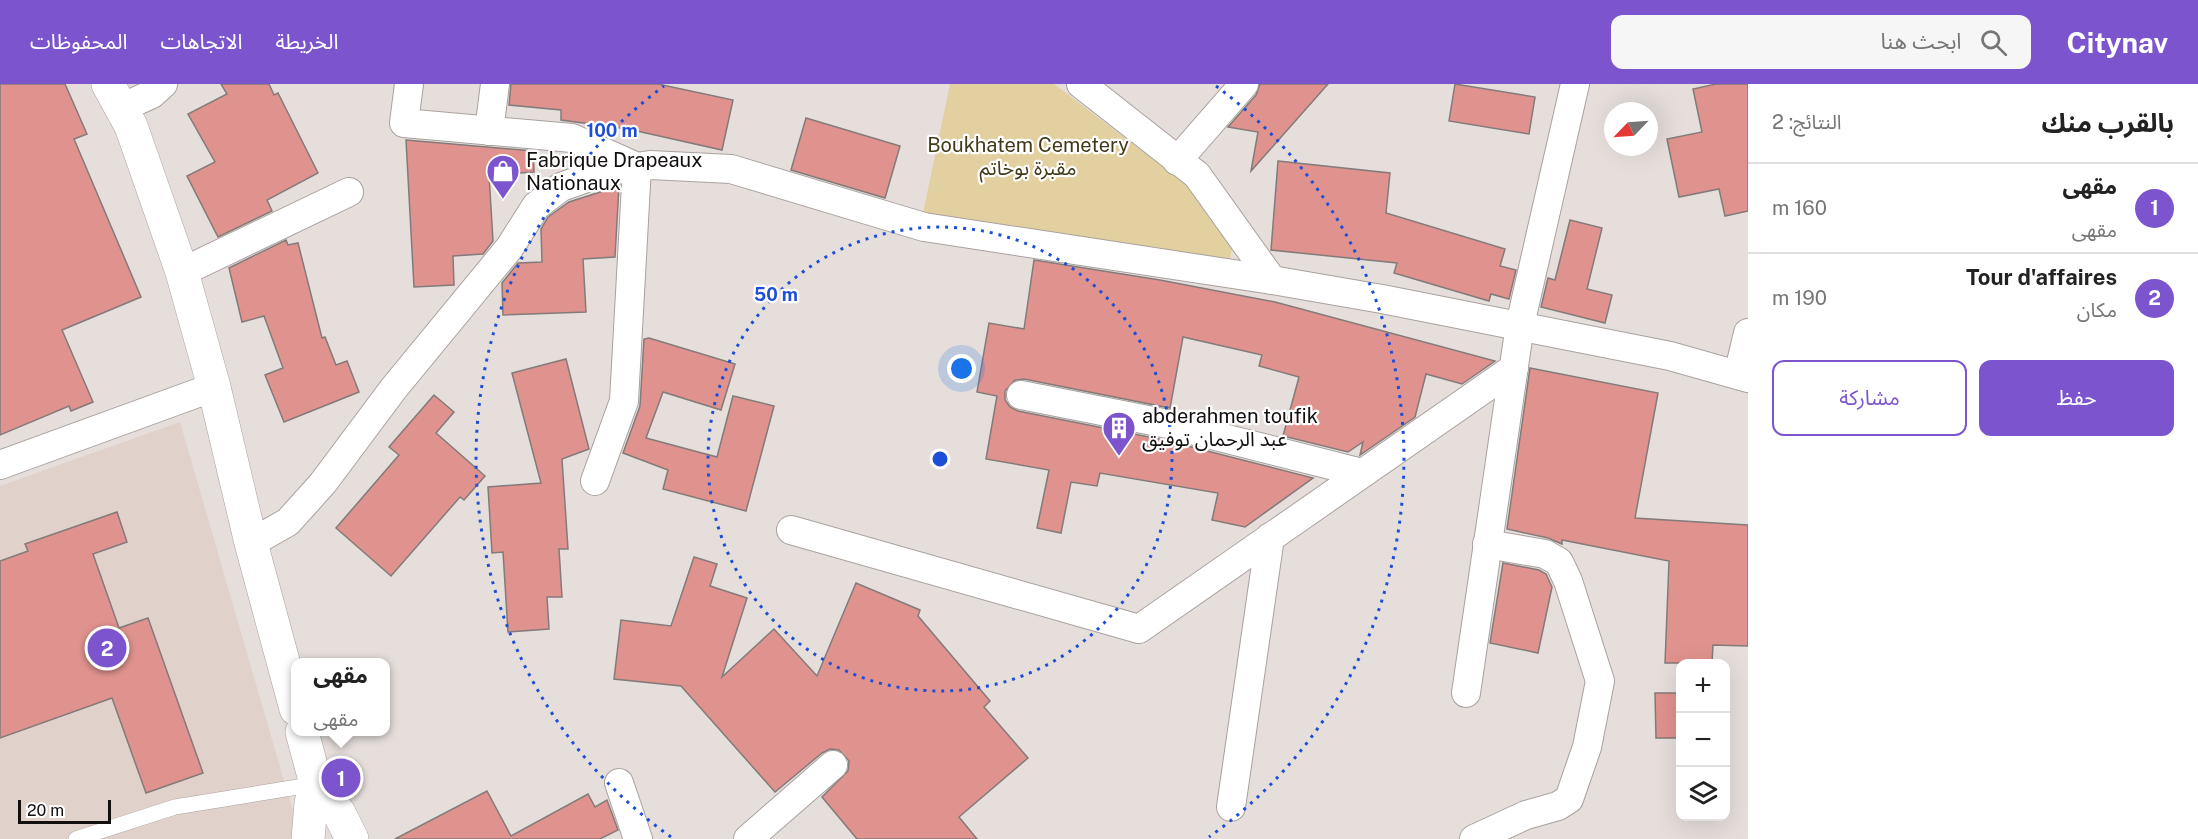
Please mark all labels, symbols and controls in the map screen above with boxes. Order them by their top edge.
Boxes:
search box [1611,15,2031,69]
icon: search [1977,26,2010,59]
text: Citynav [2067,26,2168,59]
text: ابحث هنا [1880,28,1962,54]
text: المحفوظات [30,29,127,54]
text: الاتجاهات [160,29,242,54]
text: الخريطة [275,29,338,54]
north arrow [1604,102,1658,156]
text: بالقرب منك [2041,107,2174,138]
text: النتائج: 2 [1772,110,1842,134]
text: 100 m [586,120,638,141]
park label: Boukhatem Cemetery مقبرة بوخاتم [927,133,1129,183]
place label: Fabrique Drapeaux Nationaux [526,148,702,195]
shop icon: Fabrique Drapeaux Nationaux [485,153,521,200]
text: مقهى [2062,173,2117,199]
text: 160 m [1772,196,1827,220]
text: 1 [2150,196,2159,220]
text: مقهى [2072,218,2117,242]
text: Tour d'affaires [1966,264,2117,290]
text: 50 m [754,284,798,305]
text: 190 m [1772,286,1827,310]
text: 2 [2148,286,2161,310]
text: مكان [2077,298,2117,322]
your location [947,354,976,383]
button: مشاركة [1772,360,1967,436]
button: حفظ [1979,360,2174,436]
place label: abderahmen toufik عبد الرحمان توفيق [1142,404,1318,452]
building icon: abderahmen toufik عبد الرحمان توفيق [1101,410,1137,457]
centre of rings [930,449,950,469]
pin: 2 [88,626,126,670]
popup [291,658,390,736]
map controls [1676,659,1730,821]
button: + [1676,659,1730,713]
text: مقهى [313,662,368,688]
text: مقهى [313,707,358,731]
button: − [1676,713,1730,767]
pin: 1 [322,756,360,800]
button: layers [1676,767,1730,821]
scale bar [18,797,111,824]
text: 20 m [27,801,64,820]

